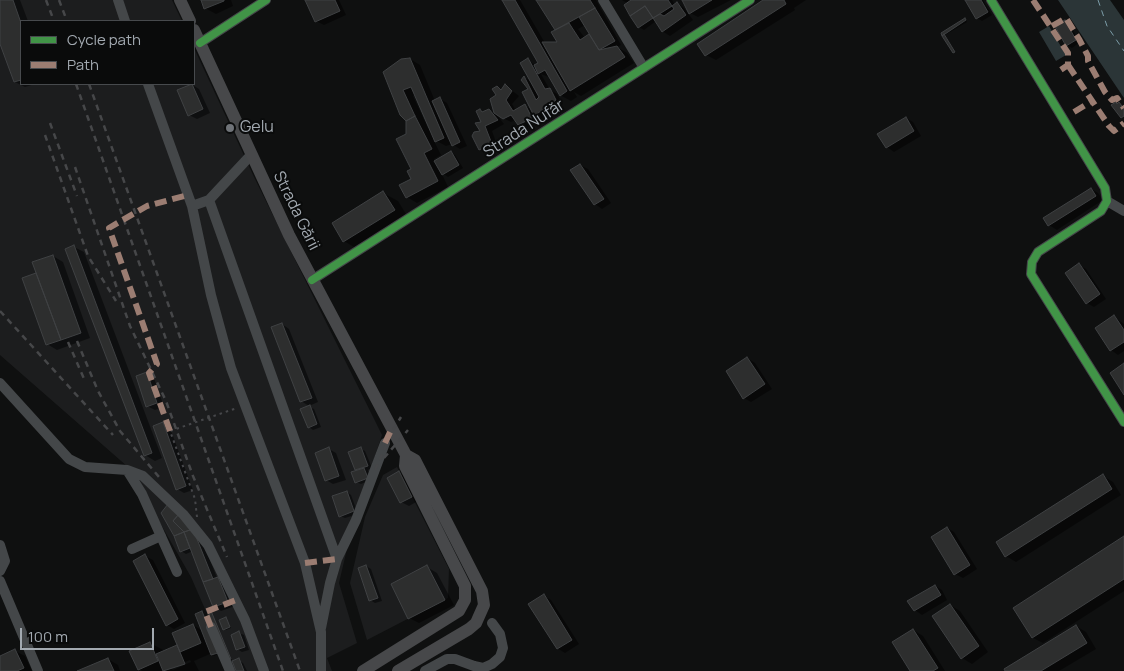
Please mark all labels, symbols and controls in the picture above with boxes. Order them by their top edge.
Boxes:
legend [20,20,195,85]
text: Cycle path [67,29,141,50]
text: Path [67,54,99,75]
street label: Strada Nufăr [480,96,568,162]
place label: Gelu [240,118,274,138]
marker: Gelu [224,122,236,134]
street label: Strada Gării [269,168,323,254]
scale bar [22,618,156,650]
text: 100 m [28,626,68,647]

